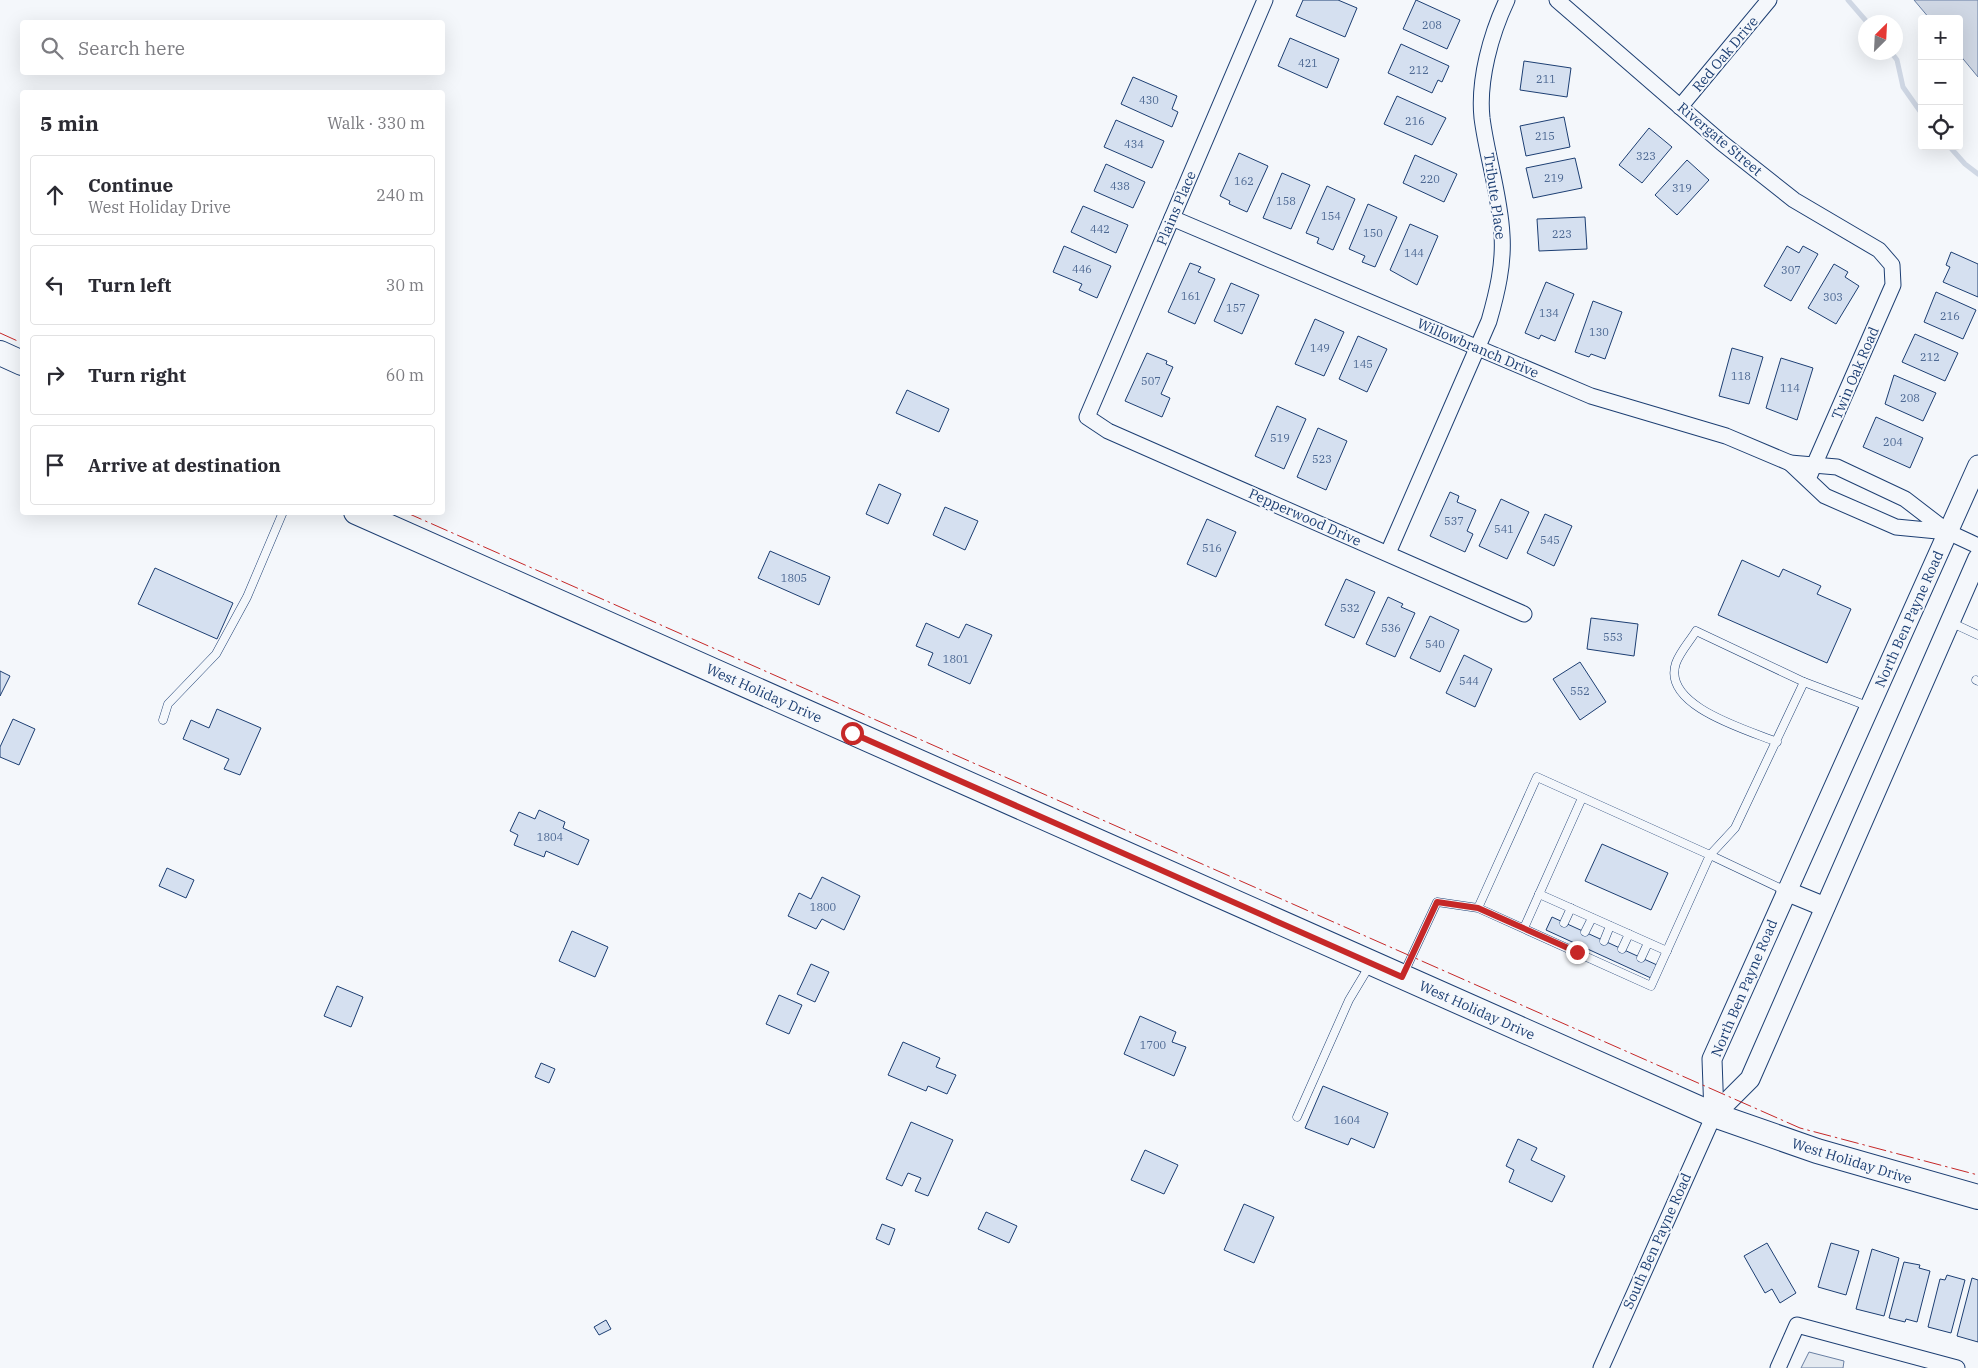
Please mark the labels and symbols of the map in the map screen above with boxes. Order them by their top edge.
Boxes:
street label: Red Oak Drive [1688,13,1762,95]
north arrow [1858,15,1903,60]
house number: 208 [1422,18,1442,32]
house number: 421 [1298,56,1318,70]
house number: 212 [1409,63,1429,77]
house number: 211 [1536,72,1556,86]
house number: 430 [1139,93,1159,107]
street label: Rivergate Street [1674,98,1766,180]
house number: 216 [1405,114,1425,128]
house number: 215 [1535,129,1555,143]
house number: 434 [1124,137,1144,151]
house number: 323 [1636,149,1656,163]
street label: Tribute Place [1480,151,1510,241]
street label: Plains Place [1152,168,1200,248]
house number: 219 [1544,171,1564,185]
house number: 220 [1420,172,1440,186]
house number: 162 [1234,174,1254,188]
house number: 438 [1110,179,1130,193]
house number: 319 [1672,181,1692,195]
house number: 158 [1276,194,1296,208]
house number: 154 [1321,209,1341,223]
house number: 442 [1090,222,1110,236]
house number: 150 [1363,226,1383,240]
house number: 223 [1552,227,1572,241]
house number: 144 [1404,246,1424,260]
house number: 446 [1072,262,1092,276]
house number: 307 [1781,263,1801,277]
house number: 161 [1181,289,1201,303]
house number: 303 [1823,290,1843,304]
house number: 157 [1226,301,1246,315]
house number: 134 [1539,306,1559,320]
house number: 216 [1940,309,1960,323]
street label: Willowbranch Drive [1414,314,1542,382]
street label: Twin Oak Road [1827,323,1883,422]
house number: 130 [1589,325,1609,339]
house number: 149 [1310,341,1330,355]
house number: 212 [1920,350,1940,364]
house number: 145 [1353,357,1373,371]
house number: 118 [1731,369,1751,383]
house number: 507 [1141,374,1161,388]
house number: 114 [1780,381,1800,395]
house number: 208 [1900,391,1920,405]
house number: 519 [1270,431,1290,445]
house number: 204 [1883,435,1903,449]
house number: 523 [1312,452,1332,466]
street label: Pepperwood Drive [1246,484,1364,550]
house number: 537 [1444,514,1464,528]
house number: 541 [1494,522,1514,536]
house number: 545 [1540,533,1560,547]
house number: 516 [1202,541,1222,555]
street label: North Ben Payne Road [1871,547,1947,690]
house number: 1805 [781,571,807,585]
house number: 532 [1340,601,1360,615]
house number: 536 [1381,621,1401,635]
house number: 553 [1603,630,1623,644]
house number: 540 [1425,637,1445,651]
house number: 1801 [943,652,969,666]
street label: West Holiday Drive [703,659,825,727]
house number: 544 [1459,674,1479,688]
house number: 552 [1570,684,1590,698]
route start [841,722,864,745]
house number: 1804 [537,830,564,844]
house number: 1800 [810,900,837,914]
street label: North Ben Payne Road [1707,916,1781,1059]
route end [1566,941,1589,964]
street label: West Holiday Drive [1416,976,1538,1044]
house number: 1700 [1140,1038,1167,1052]
house number: 1604 [1334,1113,1361,1127]
street label: West Holiday Drive [1790,1134,1914,1188]
street label: South Ben Payne Road [1619,1170,1695,1312]

